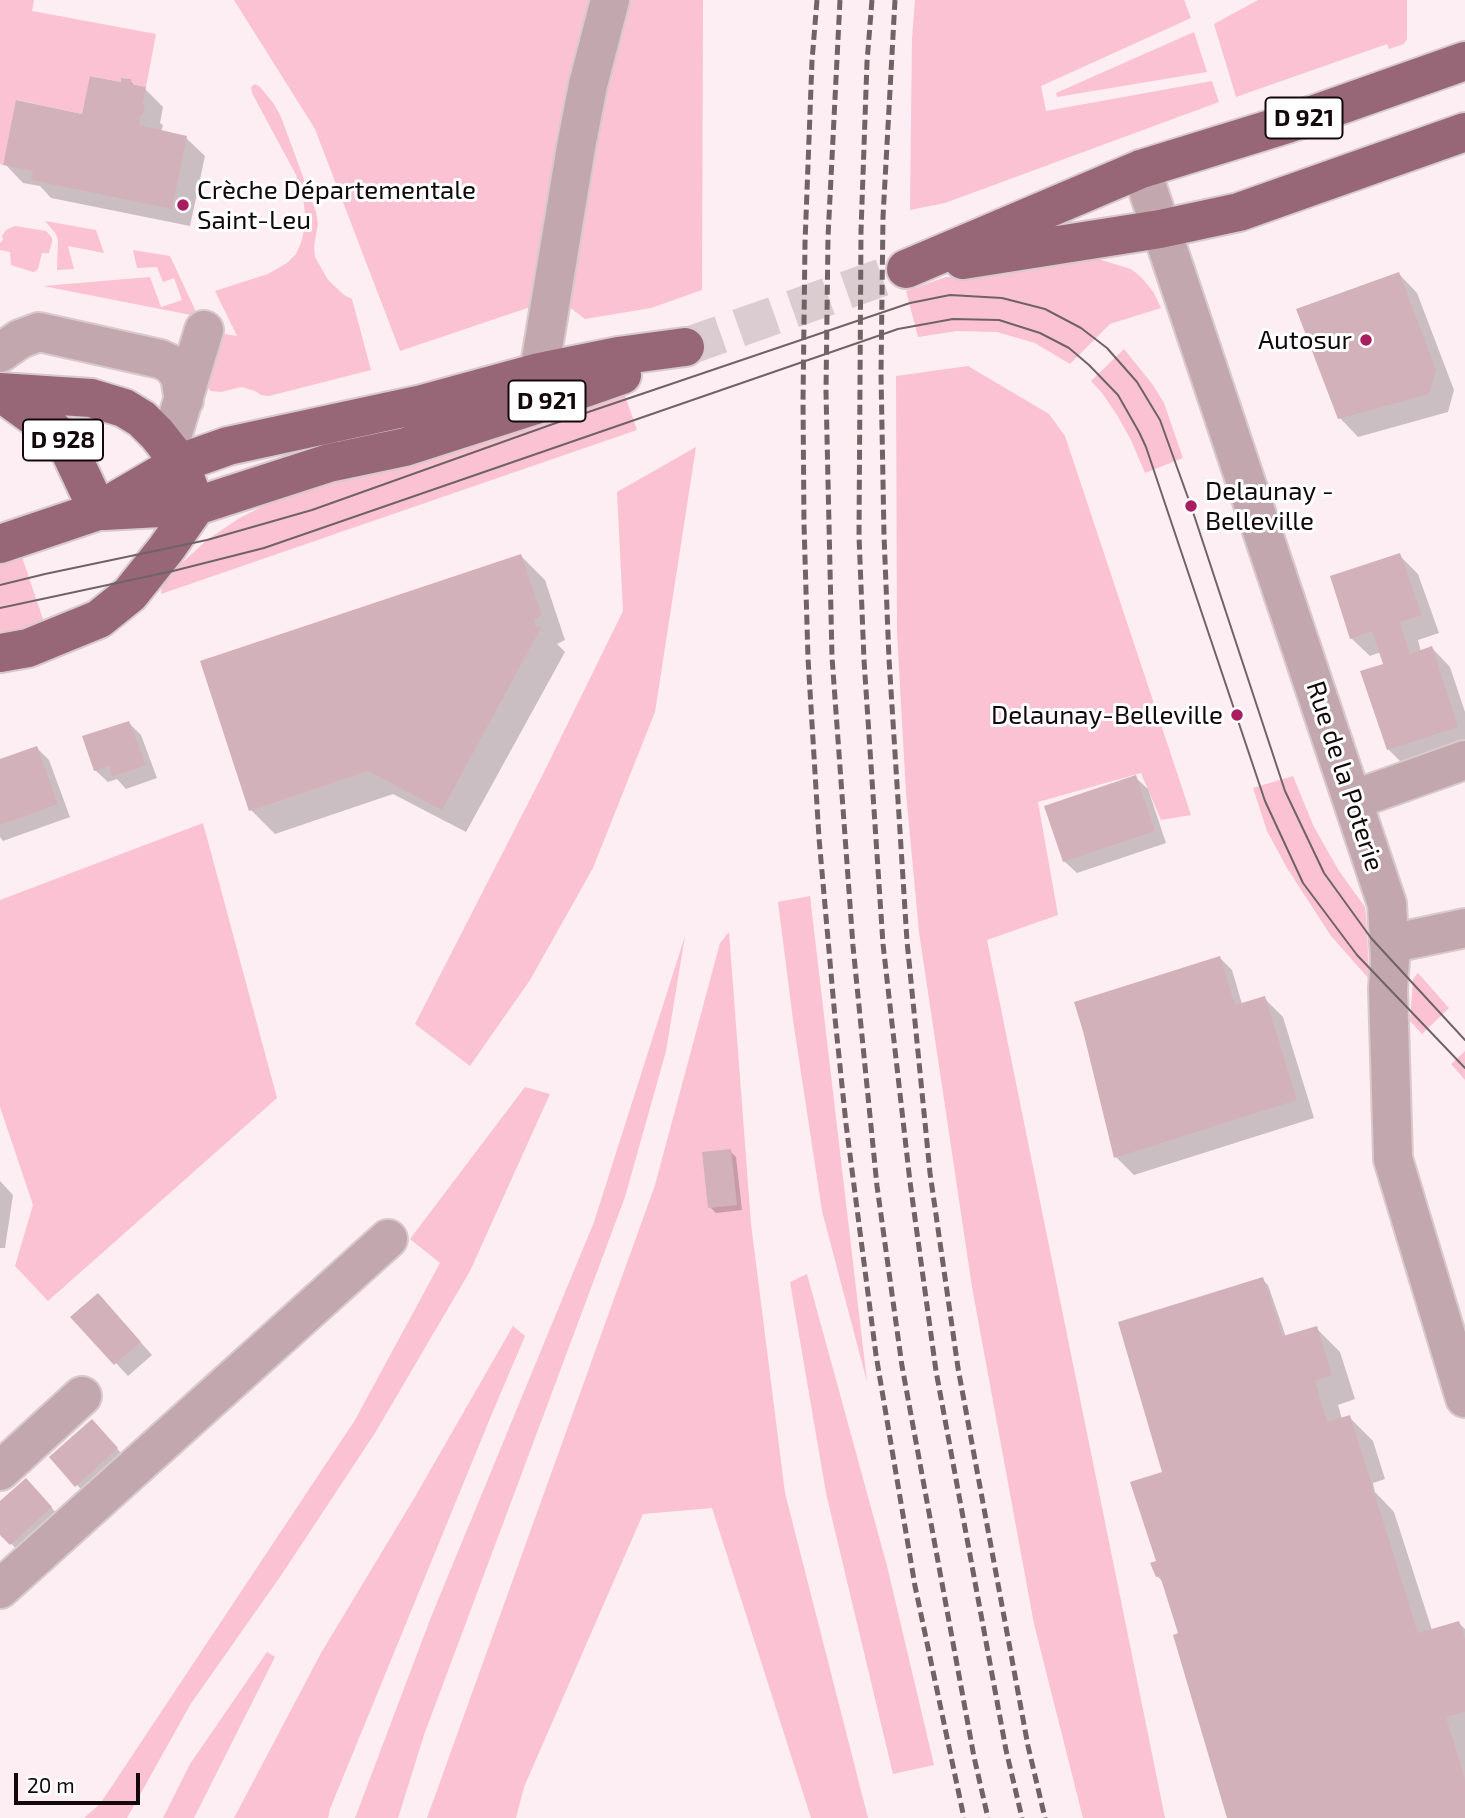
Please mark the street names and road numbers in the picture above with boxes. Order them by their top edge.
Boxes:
road number: D 921 [1266,98,1342,138]
road number: D 921 [508,380,586,422]
road number: D 928 [23,419,103,460]
street label: Rue de la Poterie [1300,677,1390,875]

